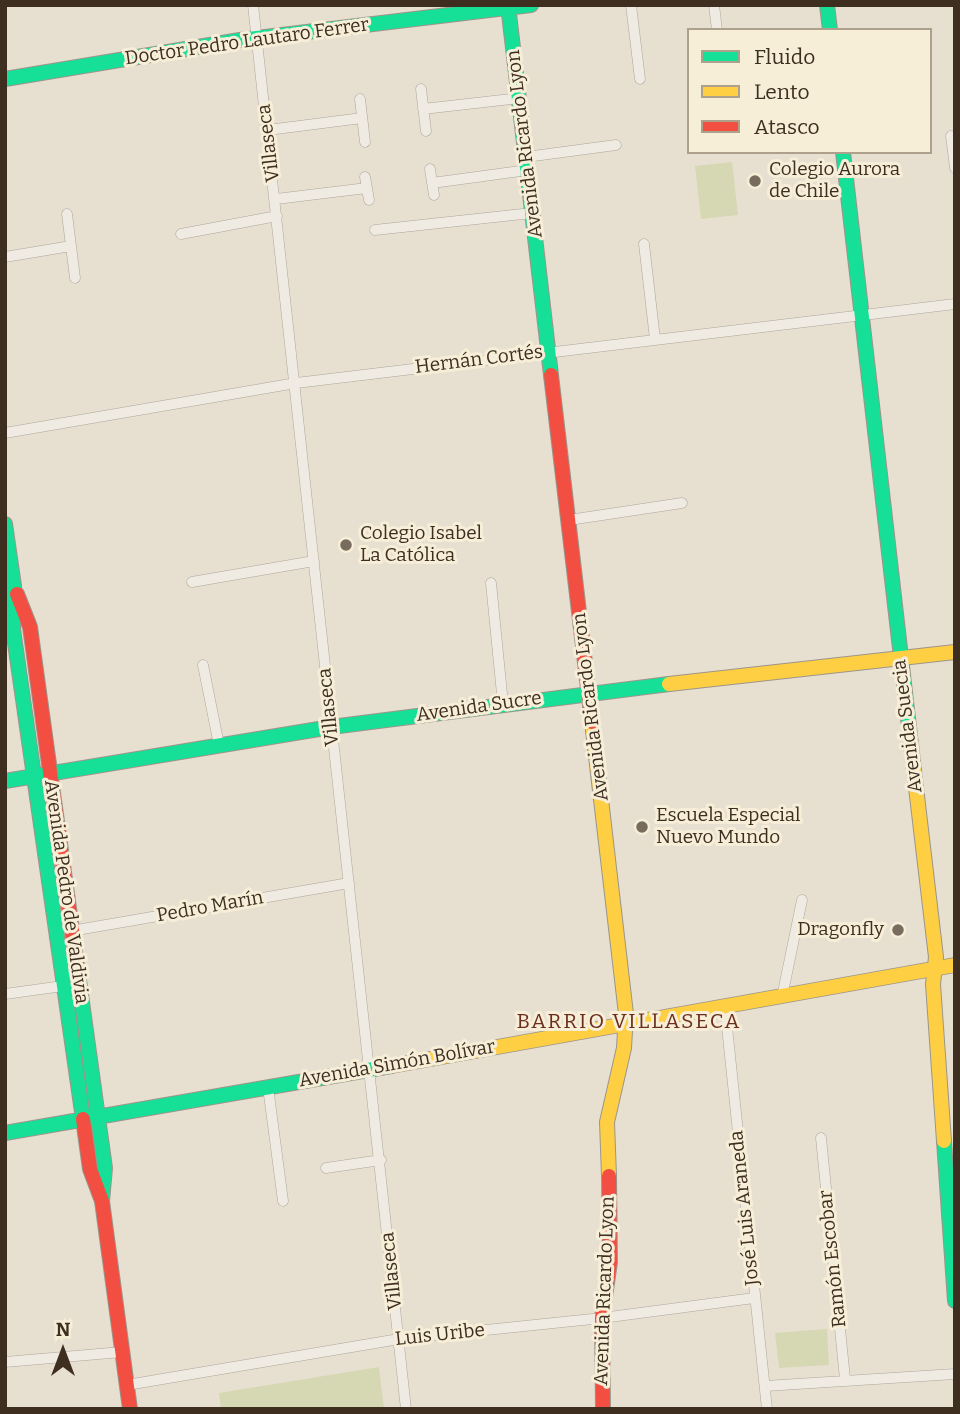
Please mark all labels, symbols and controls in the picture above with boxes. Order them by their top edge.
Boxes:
street label: Doctor Pedro Lautaro Ferrer [123,14,371,70]
legend [687,28,932,154]
text: Fluido [754,44,815,70]
street label: Avenida Ricardo Lyon [502,49,548,239]
text: Lento [754,79,810,105]
street label: Villaseca [253,103,285,183]
text: Atasco [754,114,820,140]
place label: Colegio Aurora de Chile [769,159,900,203]
marker: Colegio Aurora de Chile [747,173,763,189]
street label: Hernán Cortés [414,341,544,379]
place label: Colegio Isabel La Católica [360,523,482,567]
marker: Colegio Isabel La Católica [338,537,354,553]
street label: Avenida Ricardo Lyon [568,612,614,802]
street label: Avenida Suecia [889,658,927,794]
street label: Villaseca [314,667,344,747]
street label: Avenida Sucre [415,687,543,727]
street label: Avenida Pedro de Valdivia [39,779,93,1005]
place label: Escuela Especial Nuevo Mundo [656,805,801,849]
marker: Escuela Especial Nuevo Mundo [634,819,650,835]
street label: Pedro Marín [155,886,265,928]
place label: Dragonfly [797,919,884,941]
marker: Dragonfly [890,922,906,938]
district label: BARRIO VILLASECA [519,1009,739,1035]
street label: Avenida Simón Bolívar [297,1035,497,1093]
street label: José Luis Araneda [726,1129,764,1287]
street label: Ramón Escobar [814,1189,852,1329]
street label: Avenida Ricardo Lyon [590,1196,620,1386]
street label: Villaseca [377,1231,407,1311]
north arrow [28,1316,98,1386]
text: N [56,1318,70,1341]
street label: Luis Uribe [394,1319,486,1351]

